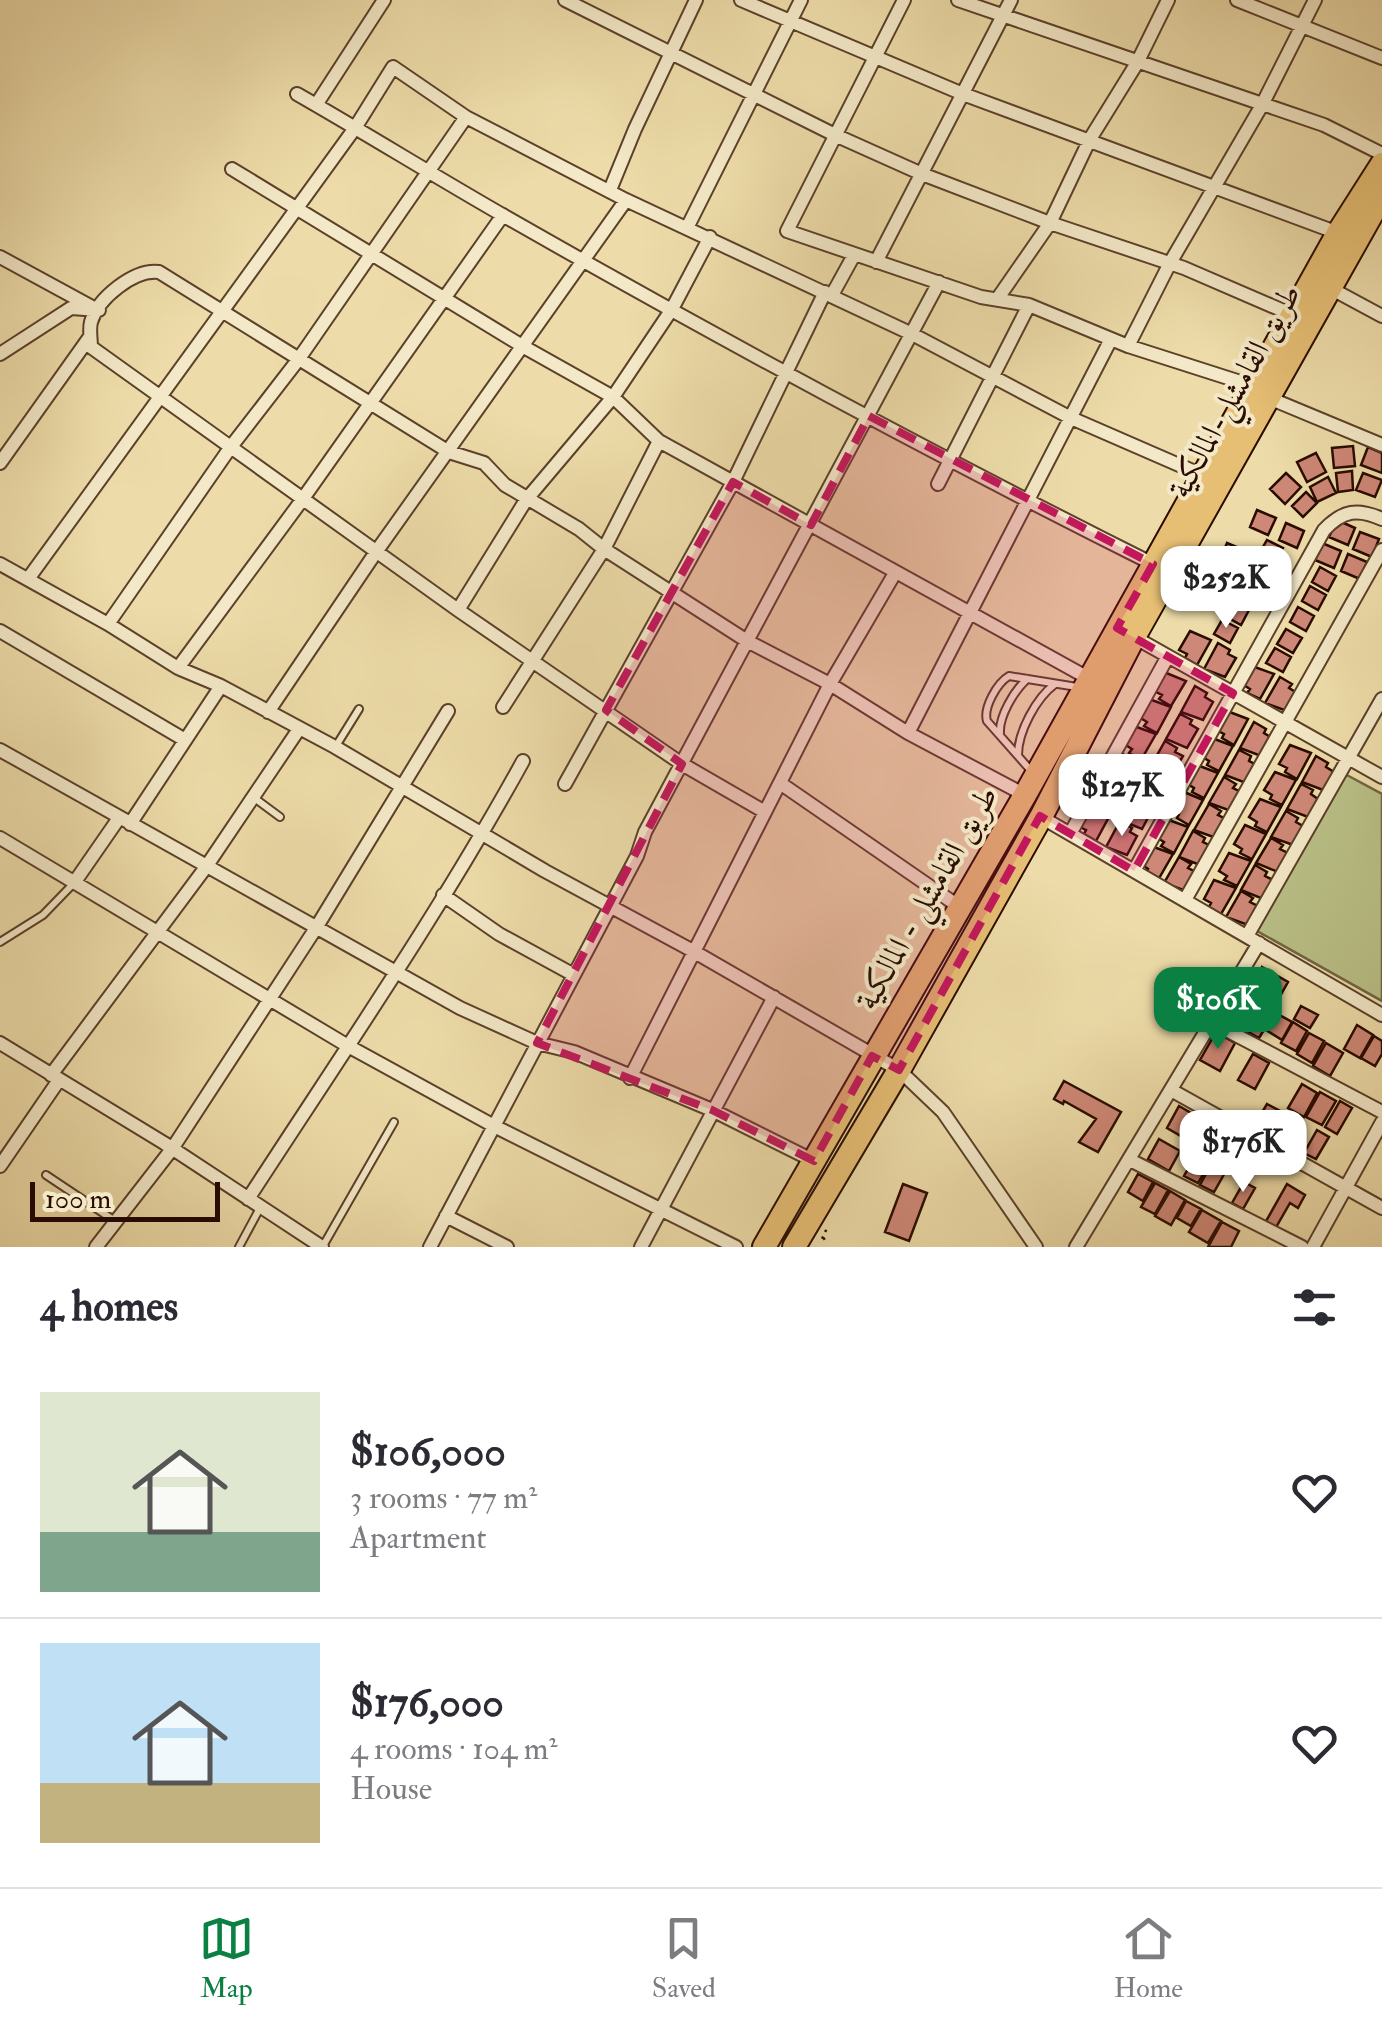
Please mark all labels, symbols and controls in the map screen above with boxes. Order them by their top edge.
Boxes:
street label: طريق القامشلي-المالكية [1160,277,1319,510]
pin: $252K [1156,546,1296,631]
text: $252K [1183,558,1269,598]
pin: $127K [1052,754,1192,839]
text: $127K [1081,766,1163,806]
street label: طريق القامشلي - المالكية [847,779,1016,1022]
pin: $106K [1148,967,1288,1052]
text: $106K [1176,979,1260,1019]
pin: $176K [1173,1110,1313,1195]
text: $176K [1202,1122,1284,1162]
scale bar [30,1177,220,1222]
text: 100 m [45,1182,111,1217]
icon: filters [1287,1280,1342,1335]
text: 4 homes [40,1281,178,1333]
text: $106,000 [350,1426,506,1478]
icon: home [120,1432,240,1552]
icon: heart [1287,1465,1342,1520]
text: 3 rooms · 77 m² [350,1478,537,1518]
text: Apartment [350,1518,487,1558]
text: $176,000 [350,1677,504,1729]
icon: home [120,1683,240,1803]
icon: heart [1287,1716,1342,1771]
text: 4 rooms · 104 m² [350,1729,558,1769]
text: House [350,1769,432,1809]
tab: Map [199,1911,254,2006]
tab: Saved [652,1911,716,2006]
tab: Home [1114,1911,1183,2006]

